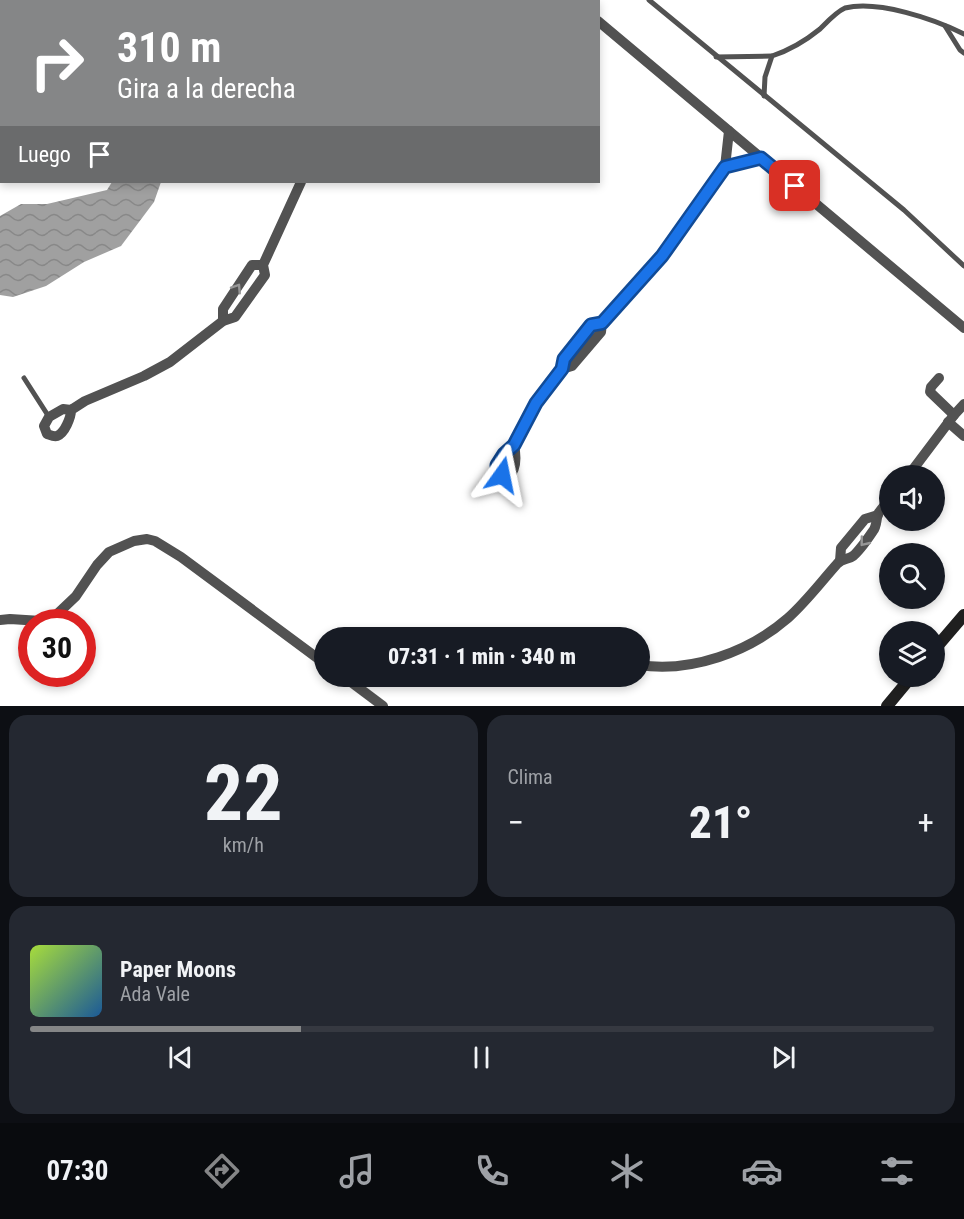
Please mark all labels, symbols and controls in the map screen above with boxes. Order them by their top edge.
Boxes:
text: 310 m [117,23,222,72]
icon: right [18,24,96,102]
text: Gira a la derecha [117,73,296,105]
icon: arrive [83,138,116,171]
text: Luego [18,142,71,167]
pin [769,160,820,211]
icon: arrive [778,169,811,202]
one-way arrow [230,283,241,294]
position arrow [470,443,534,507]
map controls [879,465,945,687]
button: sound [879,465,945,531]
one-way arrow [861,536,872,547]
button: search [879,543,945,609]
speed limit sign: 30 [18,609,96,687]
button: layers [879,621,945,687]
text: 07:31 · 1 min · 340 m [388,644,576,669]
text: 22 [204,748,283,839]
text: Clima [508,765,553,789]
text: 21° [689,796,753,849]
text: − [508,803,524,842]
text: + [918,803,934,842]
text: km/h [223,833,264,857]
text: Paper Moons [120,957,236,982]
text: Ada Vale [120,982,190,1006]
icon: previous [164,1041,197,1074]
icon: pause [465,1041,498,1074]
icon: next [767,1041,800,1074]
icon: directions [201,1150,243,1192]
icon: music [336,1150,378,1192]
icon: phone [471,1150,513,1192]
icon: climate [606,1150,648,1192]
icon: car [741,1150,783,1192]
icon: filters [876,1150,918,1192]
text: 07:30 [46,1155,108,1187]

